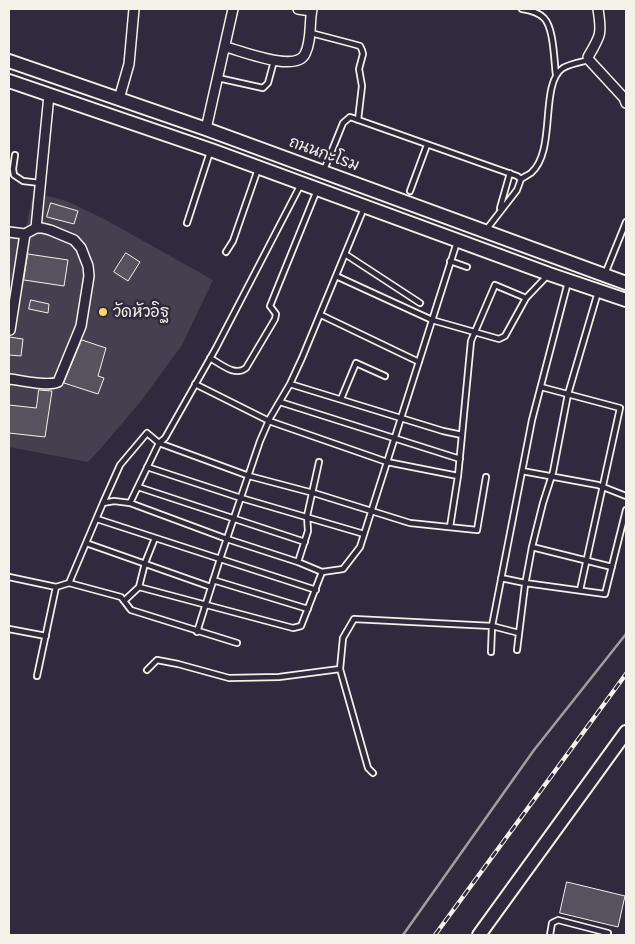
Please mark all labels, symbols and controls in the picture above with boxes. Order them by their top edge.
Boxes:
street label: ถนนกะโรม [286,132,362,176]
place label: วัดหัวอิฐ [113,302,169,322]
marker: วัดหัวอิฐ [97,306,109,318]

